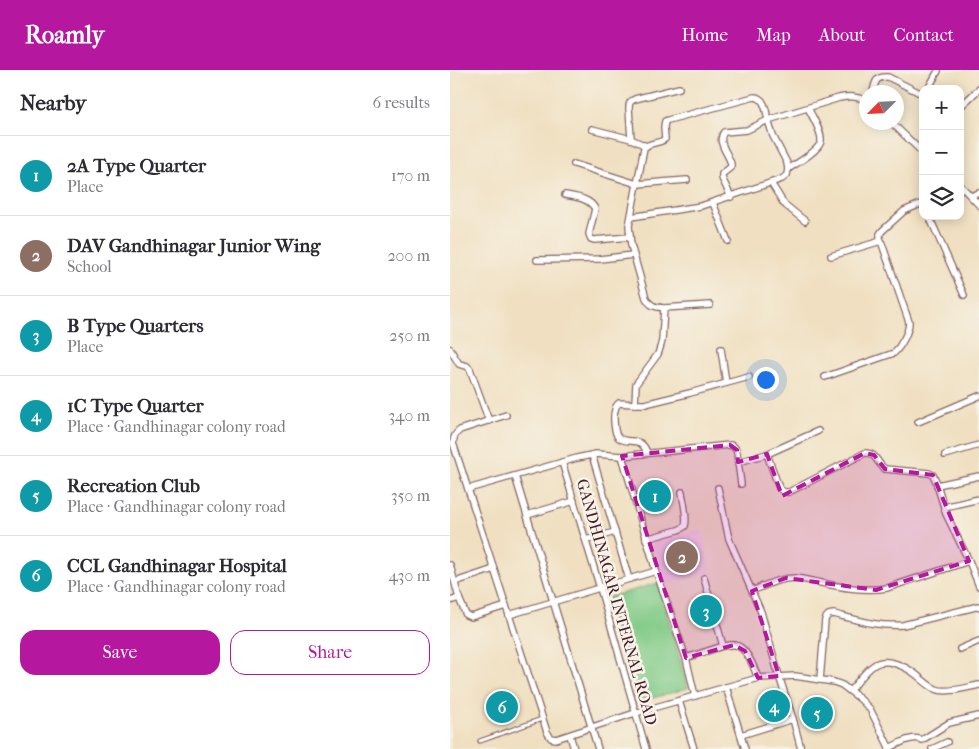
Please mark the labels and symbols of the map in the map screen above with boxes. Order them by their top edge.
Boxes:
north arrow [859,85,904,130]
your location [753,367,779,393]
street label: GANDHINAGAR INTERNAL ROAD [573,477,661,727]
pin: 1 [639,477,671,515]
pin: 2 [666,538,698,576]
pin: 3 [690,592,722,630]
pin: 4 [758,687,790,725]
pin: 6 [486,688,518,726]
pin: 5 [801,694,833,732]

